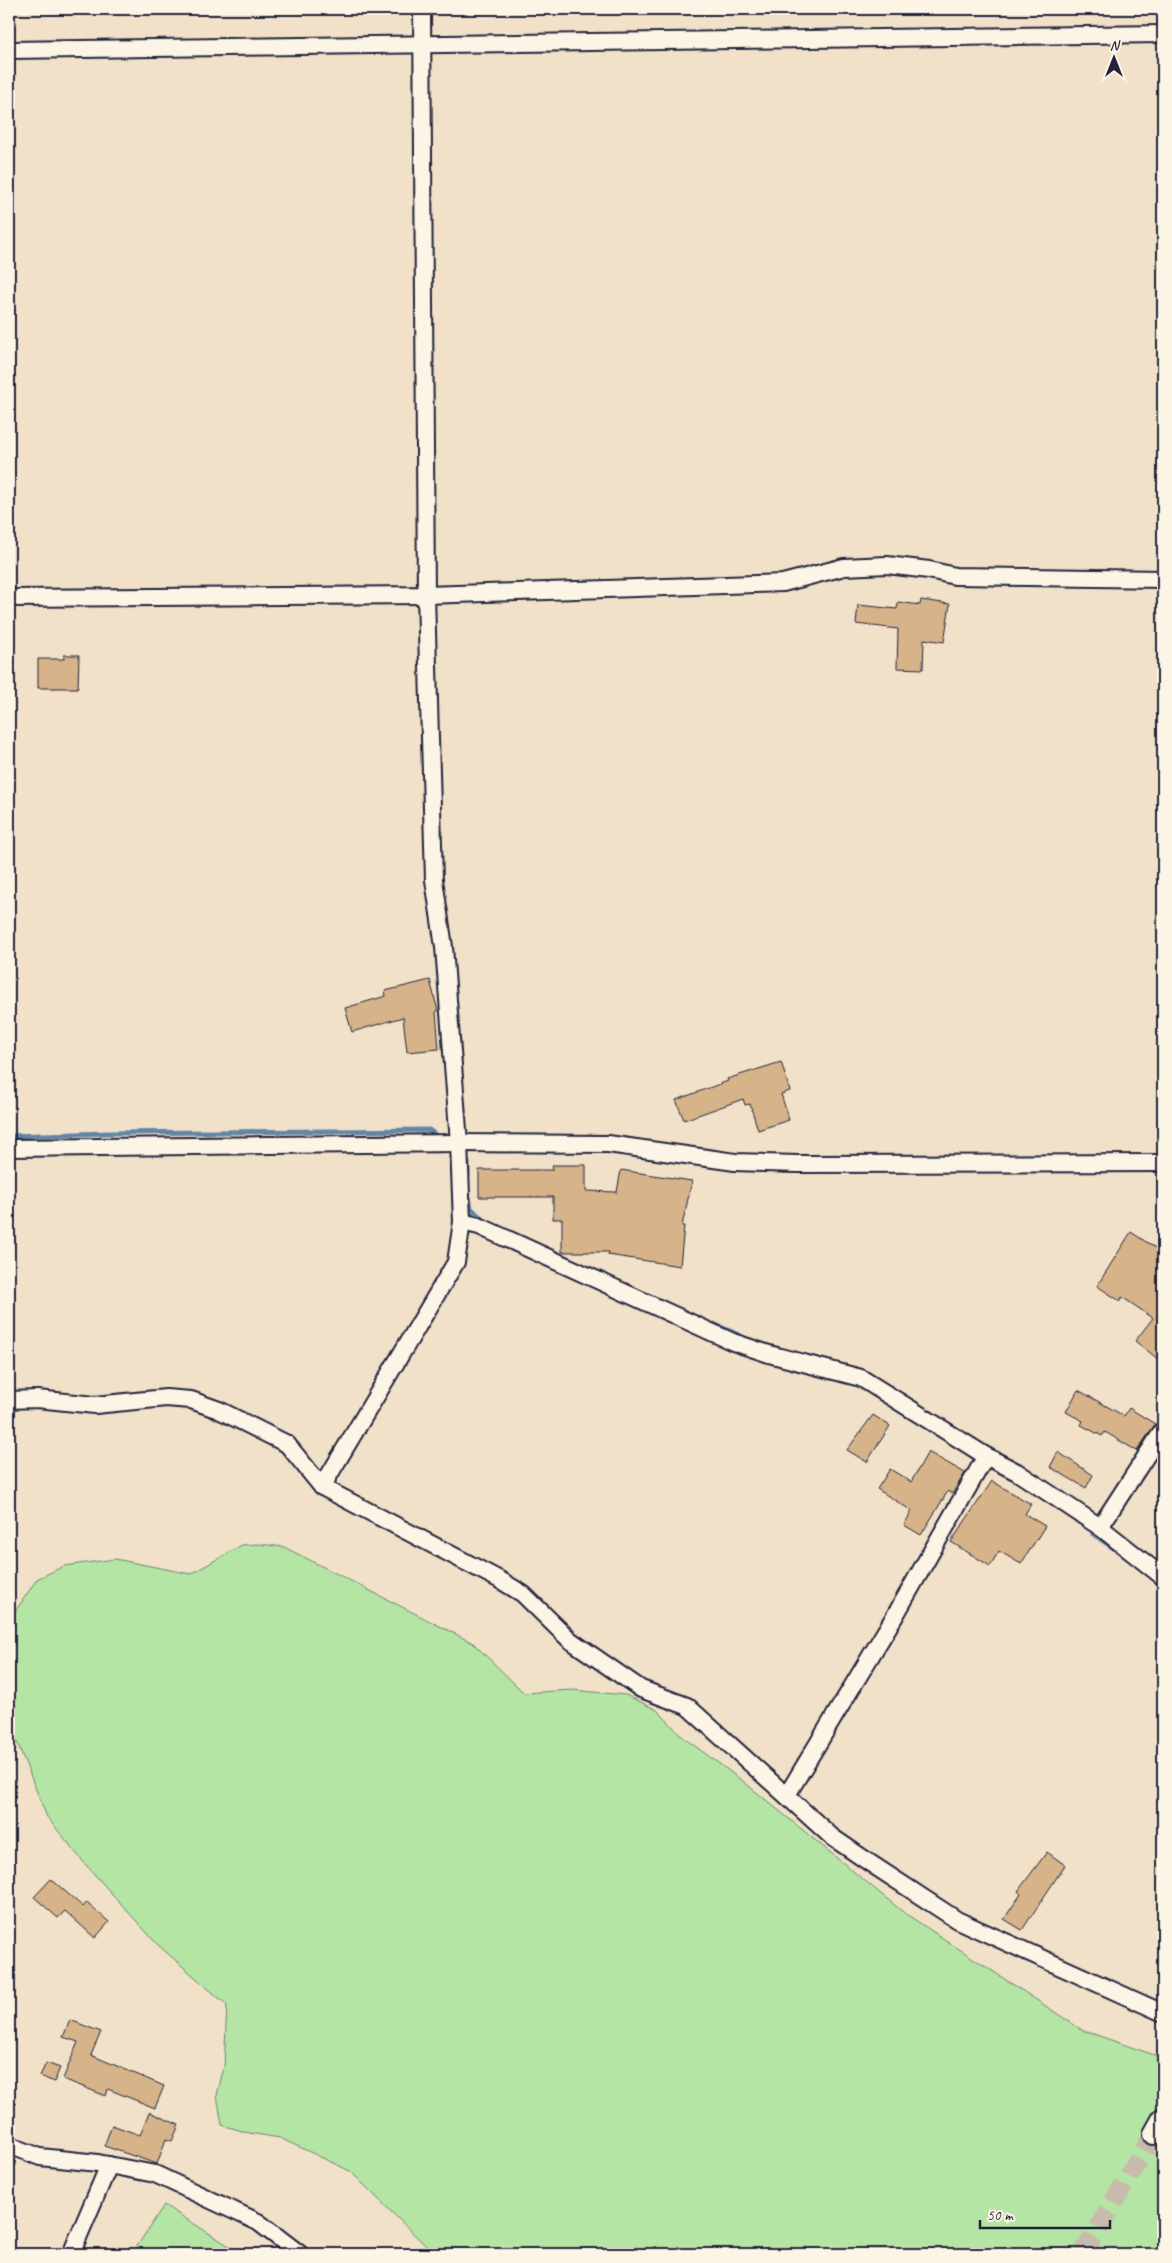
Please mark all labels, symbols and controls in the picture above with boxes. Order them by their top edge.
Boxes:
north arrow [1090,32,1140,82]
text: N [1110,37,1121,54]
scale bar [980,2198,1110,2230]
text: 50 m [987,2206,1014,2225]

